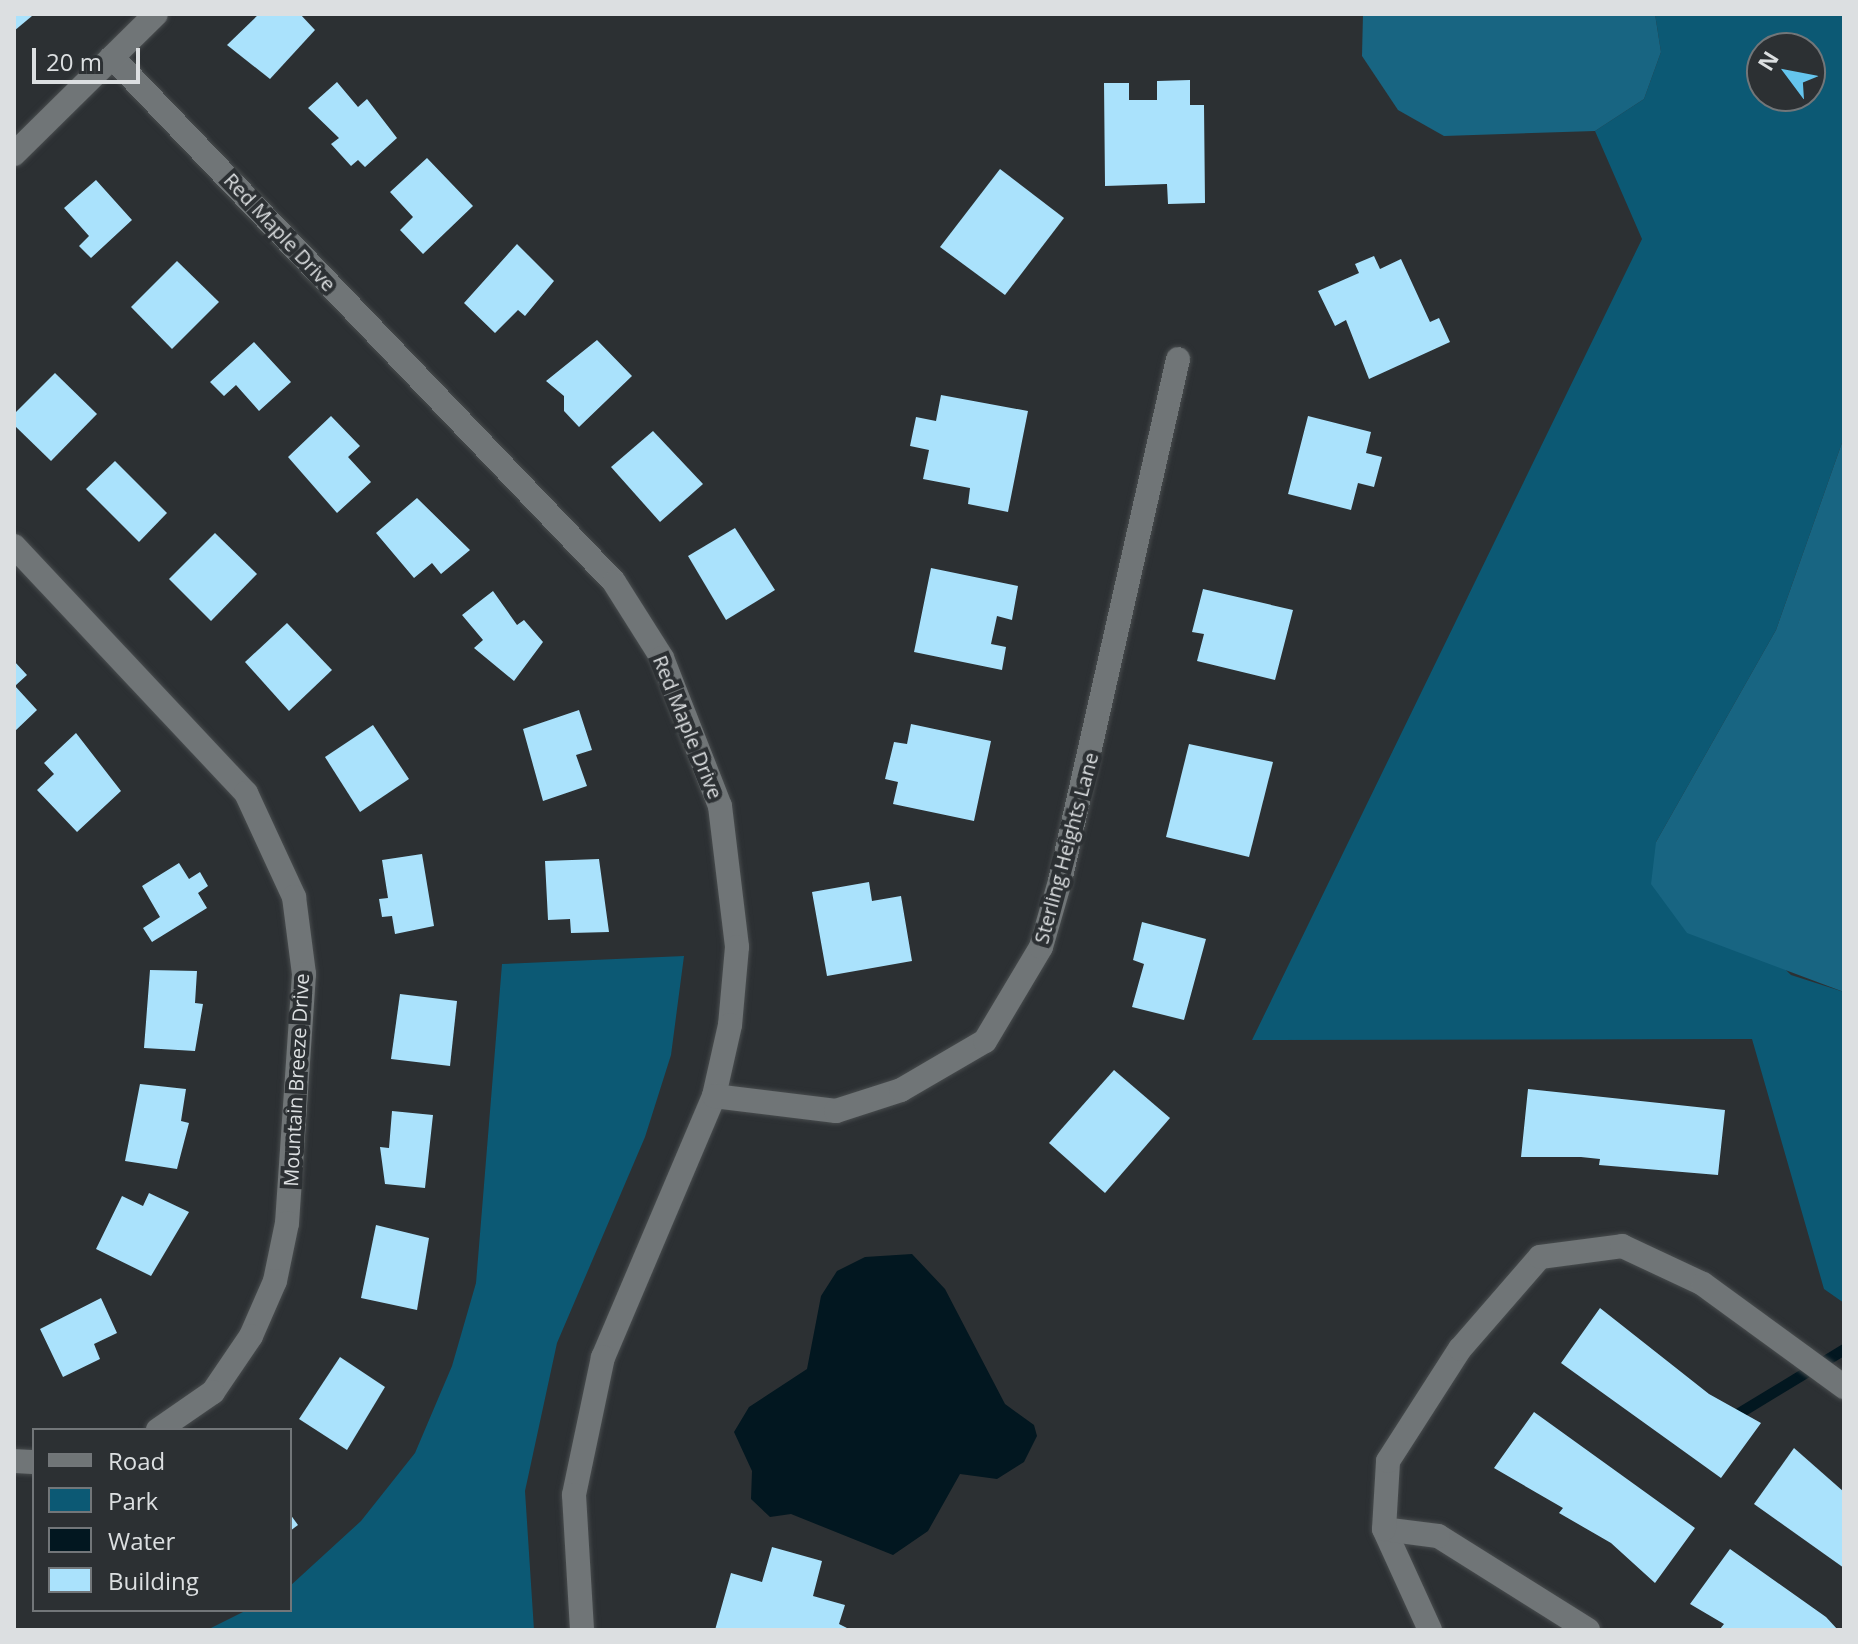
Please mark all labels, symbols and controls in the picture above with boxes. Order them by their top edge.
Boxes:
scale bar [36,32,144,82]
north arrow [1746,32,1826,112]
text: 20 m [46,45,102,78]
text: N [1750,45,1785,76]
street label: Red Maple Drive [219,168,341,296]
street label: Red Maple Drive [648,652,728,802]
street label: Sterling Heights Lane [1029,750,1103,946]
street label: Mountain Breeze Drive [278,973,314,1187]
legend [32,1428,292,1612]
text: Road [108,1444,165,1477]
text: Park [108,1484,158,1517]
text: Water [108,1524,175,1557]
text: Building [108,1564,199,1597]

